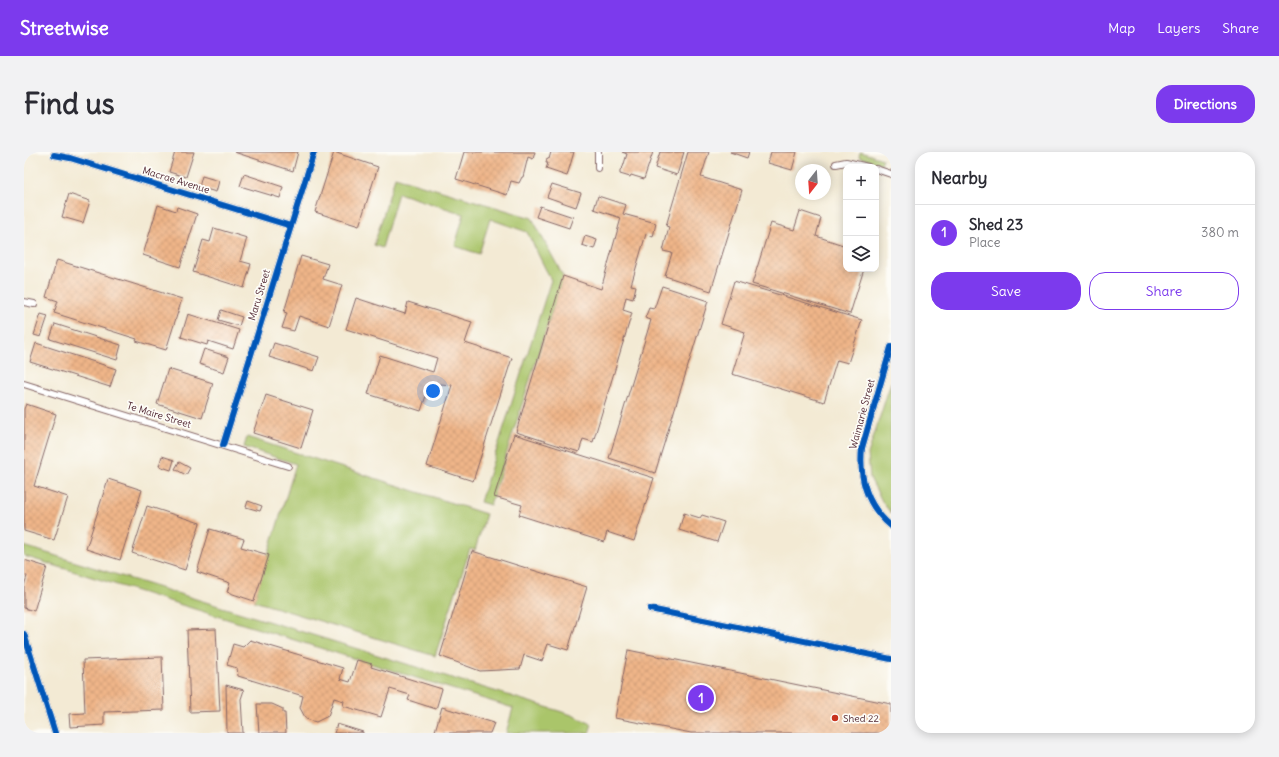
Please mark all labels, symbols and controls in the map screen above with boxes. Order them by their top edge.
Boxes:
text: Streetwise [20,16,109,40]
text: Map [1108,19,1135,37]
text: Layers [1157,19,1200,37]
text: Share [1222,19,1259,37]
button: Directions [1156,85,1255,123]
text: Find us [24,86,115,122]
street label: Macrae Avenue [141,164,211,196]
north arrow [795,164,831,200]
map controls [843,164,879,272]
button: + [843,164,879,200]
text: Nearby [931,167,987,189]
button: − [843,200,879,236]
text: Shed 23 [969,215,1023,234]
text: 1 [941,224,947,241]
text: 380 m [1201,224,1239,241]
text: Place [969,234,1000,251]
button: layers [843,236,879,272]
street label: Maru Street [245,267,273,322]
button: Save [931,272,1081,310]
button: Share [1089,272,1239,310]
street label: Waimarie Street [846,377,878,450]
your location [423,381,443,401]
street label: Te Maire Street [125,399,193,431]
pin: 1 [688,683,714,713]
place label: Shed 22 [843,712,879,725]
marker: Shed 22 [830,713,840,723]

